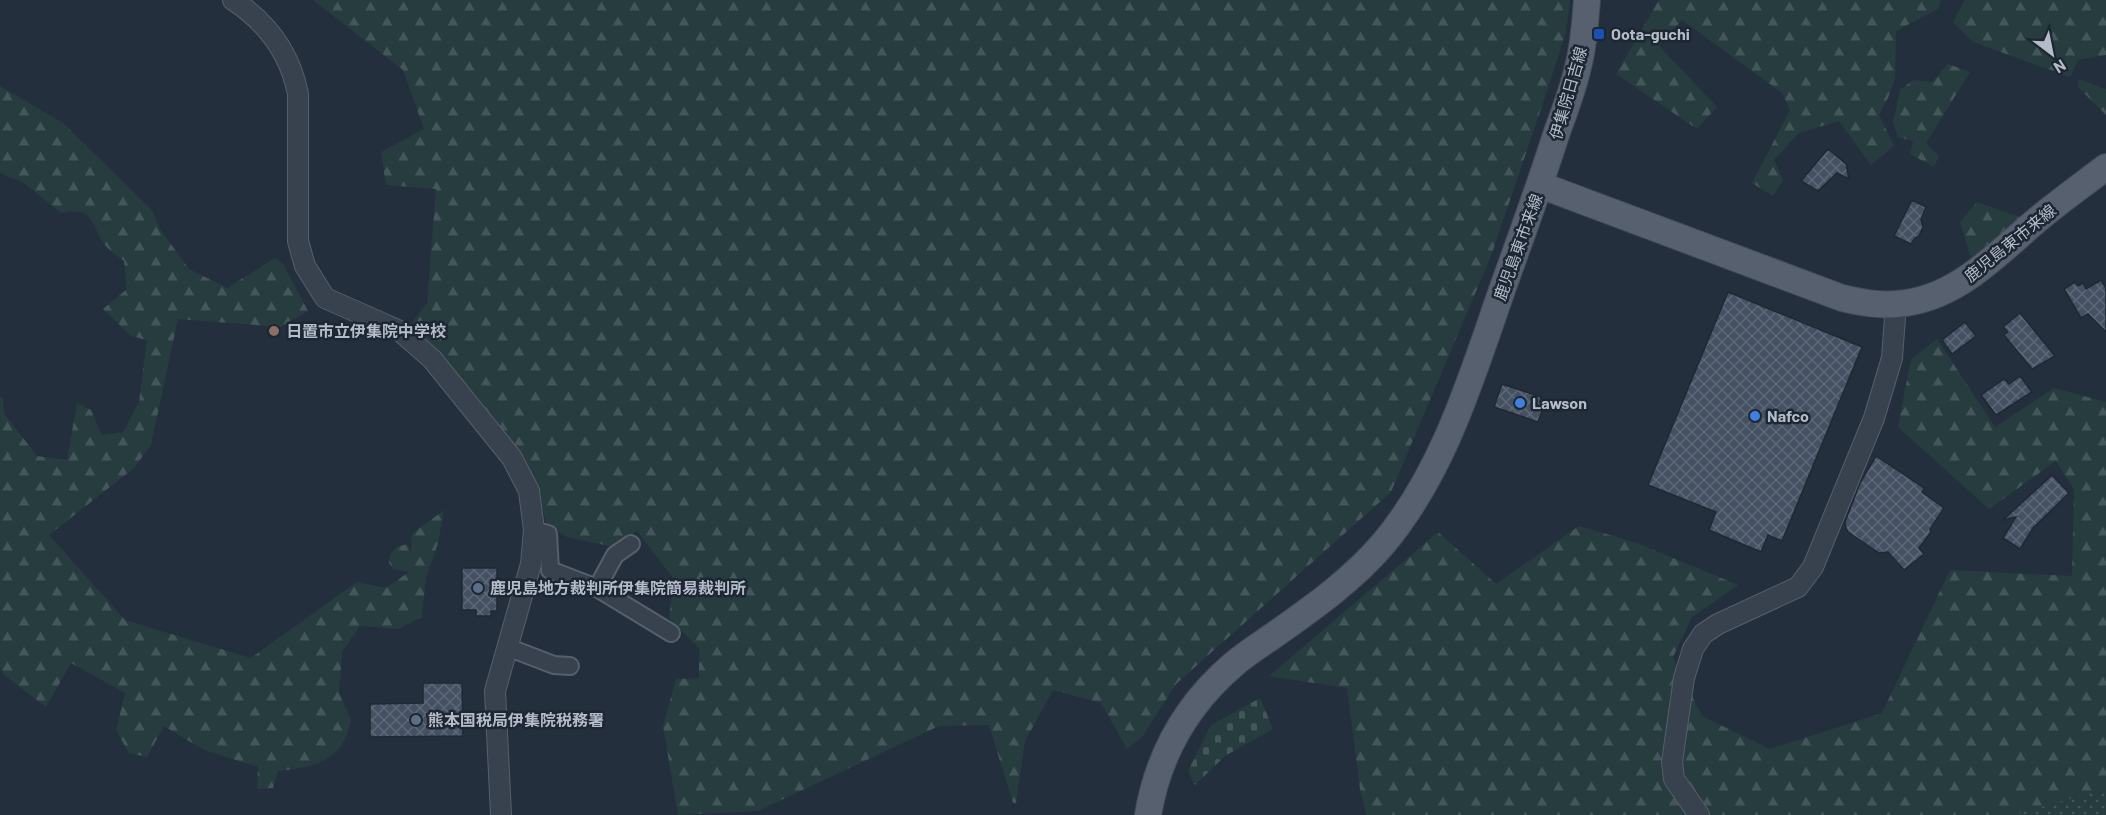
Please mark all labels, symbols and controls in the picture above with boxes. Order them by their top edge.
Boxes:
place label: Oota-guchi [1611,24,1690,43]
north arrow [2022,24,2082,84]
marker: Oota-guchi [1592,27,1606,41]
street label: 伊集院日吉線 [1545,44,1590,142]
text: N [2051,56,2070,78]
street label: 鹿児島東市来線 [1489,191,1546,303]
street label: 鹿児島東市来線 [1960,200,2059,285]
place label: 日置市立伊集院中学校 [286,321,446,340]
marker: 日置市立伊集院中学校 [267,324,281,338]
place label: Lawson [1532,393,1587,412]
marker: Lawson [1513,396,1527,410]
place label: Nafco [1767,406,1809,425]
marker: Nafco [1748,409,1762,423]
place label: 鹿児島地方裁判所伊集院簡易裁判所 [490,578,746,597]
marker: 鹿児島地方裁判所伊集院簡易裁判所 [471,581,485,595]
place label: 熊本国税局伊集院税務署 [428,710,604,729]
marker: 熊本国税局伊集院税務署 [409,713,423,727]

